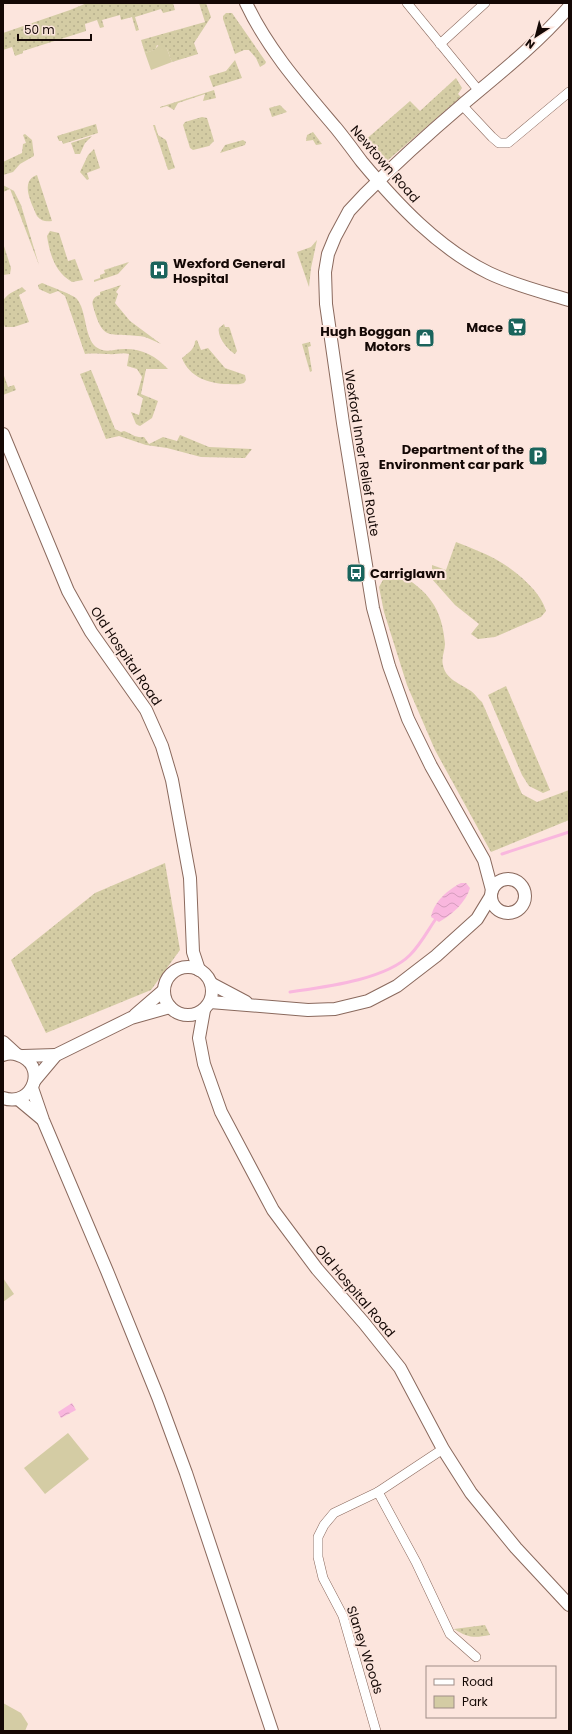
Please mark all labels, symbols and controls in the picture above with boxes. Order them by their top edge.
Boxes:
scale bar [18,16,91,42]
north arrow [516,16,556,56]
text: 50 m [24,21,55,38]
text: N [522,35,538,53]
street label: Newtown Road [346,121,424,207]
place label: Wexford General Hospital [173,254,286,288]
hospital icon: Wexford General Hospital [148,259,170,281]
supermarket icon: Mace [506,316,528,338]
place label: Mace [466,318,503,337]
place label: Hugh Boggan Motors [320,322,411,356]
shop icon: Hugh Boggan Motors [414,327,436,349]
street label: Wexford Inner Relief Route [339,368,385,538]
place label: Department of the Environment car park [379,440,524,474]
parking icon: Department of the Environment car park [527,445,549,467]
bus stop icon: Carriglawn [345,562,367,584]
place label: Carriglawn [370,564,445,583]
street label: Old Hospital Road [86,603,166,709]
street label: Old Hospital Road [311,1241,399,1341]
street label: Slaney Woods [342,1603,388,1697]
legend [426,1666,556,1718]
text: Road [462,1673,493,1690]
text: Park [462,1693,489,1710]

